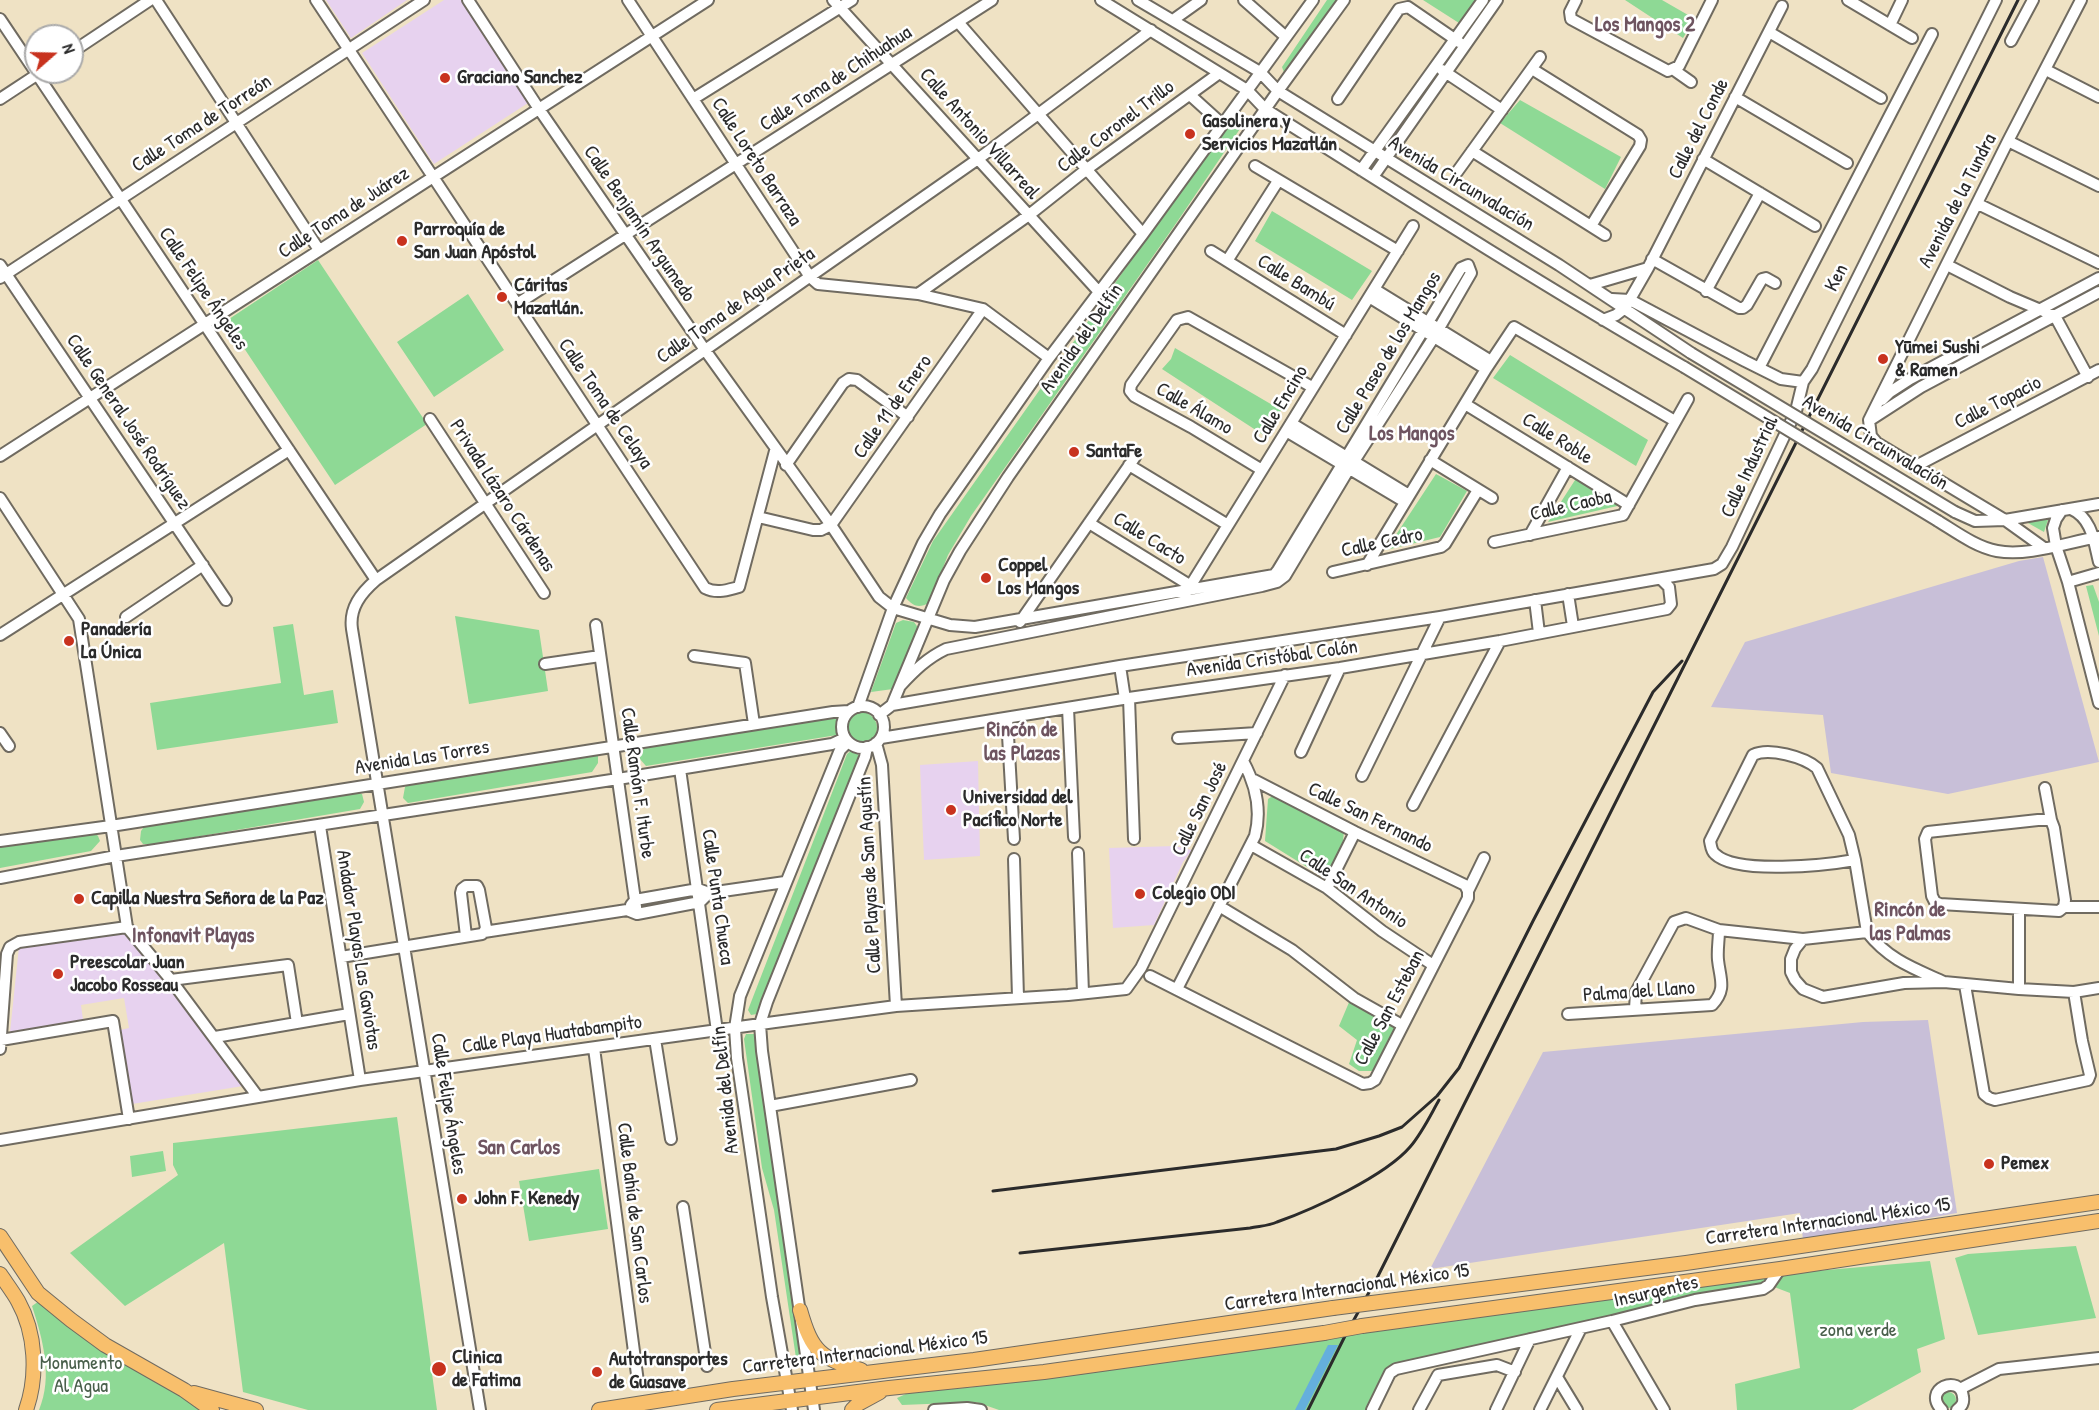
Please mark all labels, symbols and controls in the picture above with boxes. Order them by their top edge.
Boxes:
district label: Los Mangos 2 [1595,12,1695,38]
street label: Calle Toma de Chihuahua [756,21,916,137]
north arrow [24,24,84,84]
text: N [57,41,81,56]
street label: Calle Antonio Villarreal [914,63,1044,205]
place label: Graciano Sanchez [457,66,583,90]
street label: Calle Toma de Torreón [128,70,276,178]
marker: Graciano Sanchez [438,71,452,85]
street label: Calle Coronel Trillo [1053,75,1179,179]
street label: Calle del Conde [1663,75,1735,183]
street label: Calle Loreto Barraza [706,93,806,231]
place label: Gasolinera y Servicios Mazatlán [1202,110,1337,157]
marker: Gasolinera y Servicios Mazatlán [1183,127,1197,141]
street label: Avenida de la Tundra [1914,130,2002,272]
street label: Avenida Circunvalación [1384,131,1538,237]
street label: Calle Benjamín Argumedo [578,141,700,307]
street label: Calle Toma de Juárez [274,162,414,264]
place label: Parroquía de San Juan Apóstol [414,218,536,265]
street label: Calle Felipe Ángeles [153,223,253,355]
marker: Parroquía de San Juan Apóstol [395,234,409,248]
street label: Calle Toma de Agua Prieta [652,242,820,370]
street label: Calle Bambú [1252,250,1340,316]
street label: Ken [1820,260,1854,296]
street label: Calle Paseo de los Mangos [1331,267,1447,439]
place label: Cáritas Mazatlán. [514,274,583,321]
street label: Avenida del Delfín [1035,279,1129,399]
marker: Cáritas Mazatlán. [495,290,509,304]
street label: Calle General José Rodríguez [60,330,196,514]
street label: Calle Toma de Celaya [553,334,657,474]
place label: Yūmei Sushi & Ramen [1895,336,1980,383]
street label: Calle 11 de Enero [848,351,938,463]
marker: Yūmei Sushi & Ramen [1876,352,1890,366]
street label: Calle Encino [1248,361,1314,449]
street label: Calle Topacio [1951,371,2045,435]
street label: Calle Álamo [1151,377,1237,441]
street label: Avenida Circunvalación [1798,390,1952,496]
street label: Calle Roble [1517,408,1597,470]
street label: Calle Industrial [1716,412,1784,522]
street label: Privada Lázaro Cárdenas [444,415,560,577]
district label: Los Mangos [1369,421,1455,447]
place label: SantaFe [1086,440,1142,464]
marker: SantaFe [1067,445,1081,459]
street label: Calle Caoba [1528,485,1614,527]
street label: Calle Cacto [1108,507,1190,571]
street label: Calle Cedro [1339,523,1425,563]
place label: Coppel Los Mangos [998,554,1079,601]
marker: Coppel Los Mangos [979,571,993,585]
place label: Panadería La Única [81,618,151,665]
marker: Panadería La Única [62,634,76,648]
street label: Avenida Cristóbal Colón [1185,635,1359,683]
street label: Calle Ramón F. Iturbe [615,706,659,860]
district label: Rincón de las Plazas [984,717,1060,767]
street label: Avenida Las Torres [353,736,491,780]
street label: Calle San José [1167,758,1233,860]
street label: Calle Playas de San Agustín [853,776,887,974]
street label: Calle San Fernando [1304,777,1436,859]
place label: Universidad del Pacífico Norte [963,786,1072,833]
marker: Universidad del Pacífico Norte [944,803,958,817]
street label: Calle Punta Chueca [696,828,738,966]
street label: Calle San Antonio [1294,844,1412,934]
street label: Andador Playas Las Gaviotas [330,848,386,1052]
place label: Colegio ODI [1152,882,1236,906]
place label: Capilla Nuestra Señora de la Paz [91,887,324,911]
marker: Colegio ODI [1133,887,1147,901]
marker: Capilla Nuestra Señora de la Paz [72,892,86,906]
district label: Rincón de las Palmas [1869,897,1951,947]
district label: Infonavit Playas [132,923,254,949]
street label: Calle San Esteban [1350,946,1430,1070]
place label: Preescolar Juan Jacobo Rosseau [70,951,184,998]
marker: Preescolar Juan Jacobo Rosseau [51,967,65,981]
street label: Palma del Llano [1582,976,1696,1008]
street label: Calle Playa Huatabampito [461,1011,643,1059]
street label: Avenida del Delfín [707,1025,745,1155]
street label: Calle Felipe Ángeles [425,1032,471,1176]
street label: Calle Bahía de San Carlos [611,1121,657,1305]
district label: San Carlos [478,1135,560,1161]
place label: Pemex [2001,1152,2049,1176]
marker: Pemex [1982,1157,1996,1171]
place label: John F. Kenedy [474,1187,580,1211]
marker: John F. Kenedy [455,1192,469,1206]
street label: Carretera Internacional México 15 [1704,1193,1952,1251]
street label: Carretera Internacional México 15 [1223,1259,1471,1317]
street label: Insurgentes [1612,1271,1700,1313]
park label: zona verde [1819,1319,1897,1343]
street label: Carretera Internacional México 15 [741,1326,989,1380]
place label: Clinica de Fatima [452,1346,520,1393]
place label: Autotransportes de Guasave [609,1348,728,1395]
park label: Monumento Al Agua [40,1352,122,1399]
marker: Clinica de Fatima [430,1360,448,1378]
marker: Autotransportes de Guasave [590,1365,604,1379]

